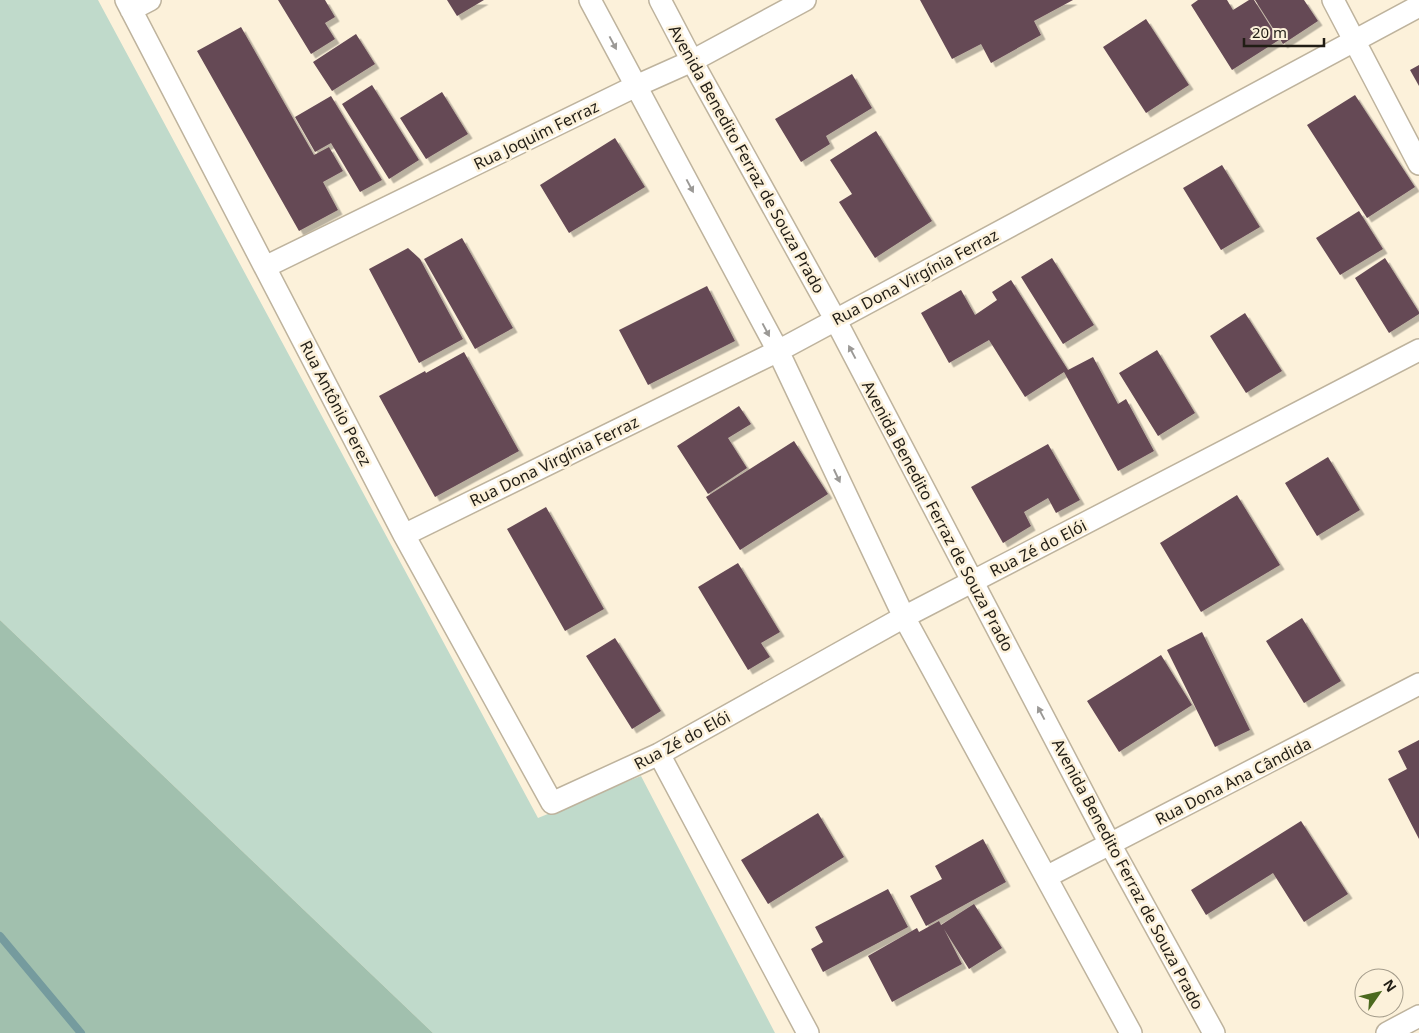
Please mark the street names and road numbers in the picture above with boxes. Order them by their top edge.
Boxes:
street label: Avenida Benedito Ferraz de Souza Prado [664,21,830,297]
street label: Rua Joquim Ferraz [470,95,602,175]
street label: Rua Dona Virgínia Ferraz [828,224,1002,330]
street label: Rua Antônio Perez [295,337,377,469]
street label: Avenida Benedito Ferraz de Souza Prado [857,377,1019,655]
street label: Rua Dona Virgínia Ferraz [466,410,642,512]
street label: Rua Zé do Elói [986,514,1090,582]
street label: Rua Zé do Elói [630,705,734,775]
street label: Rua Dona Ana Cândida [1151,732,1315,830]
street label: Avenida Benedito Ferraz de Souza Prado [1047,735,1209,1013]

